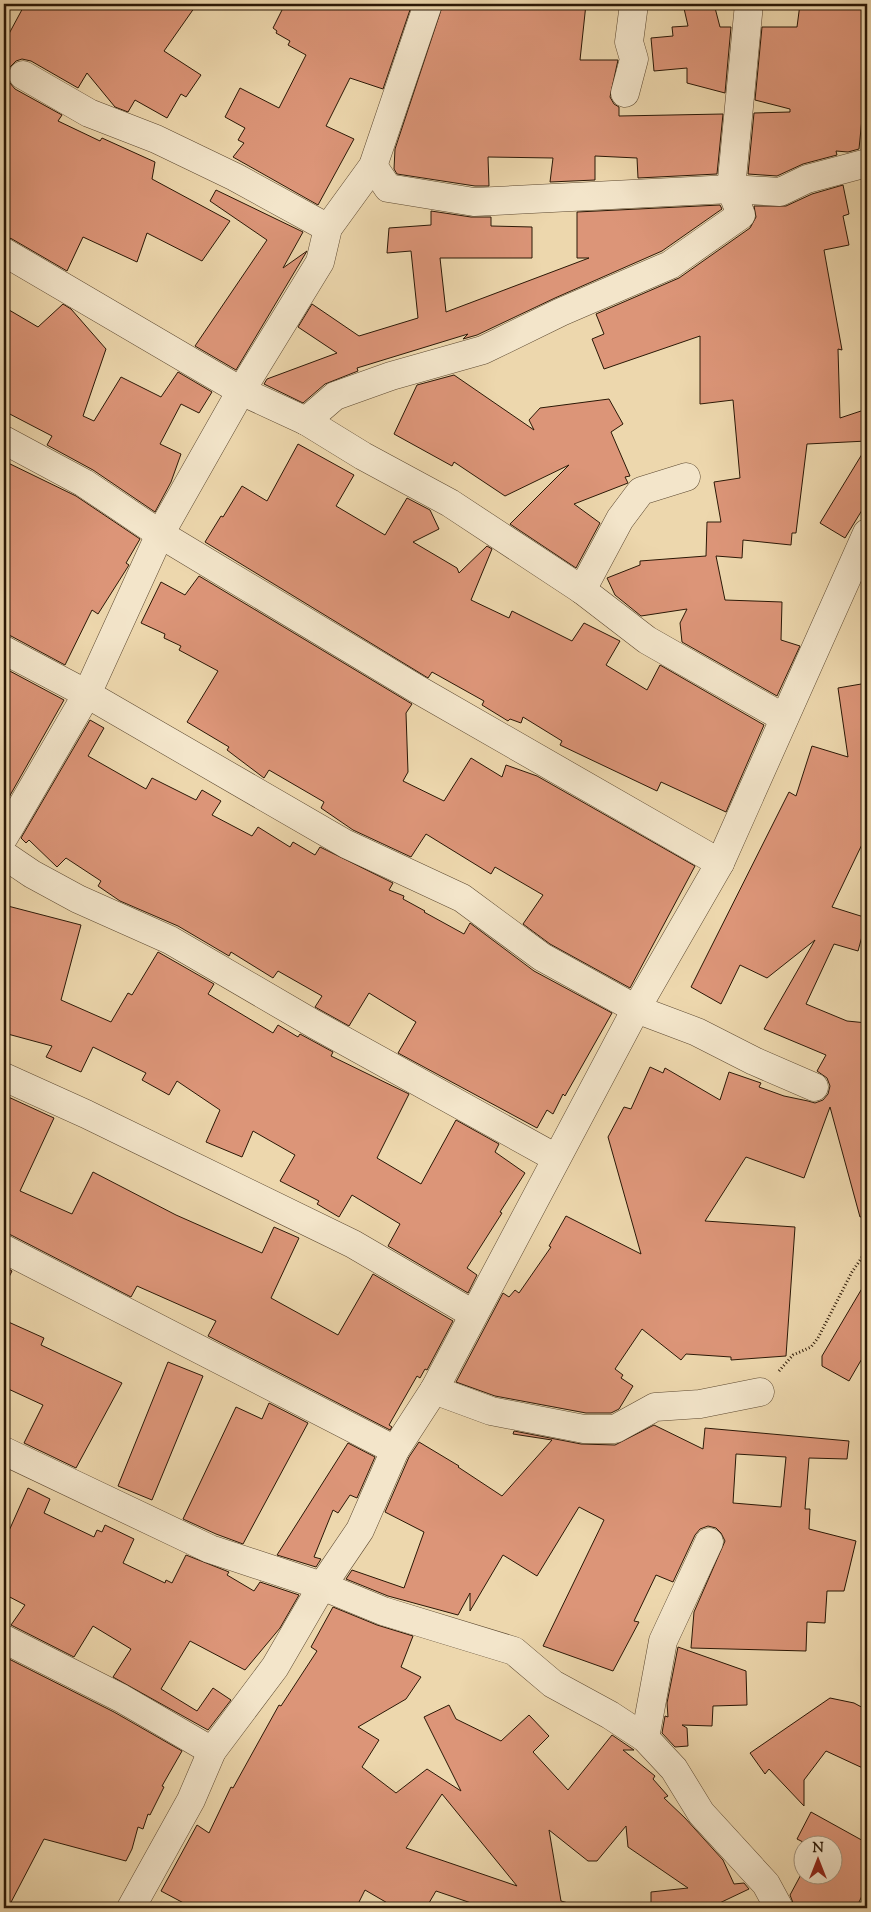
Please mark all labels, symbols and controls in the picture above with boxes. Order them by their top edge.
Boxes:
north arrow [794,1834,844,1884]
text: N [812,1839,824,1859]

